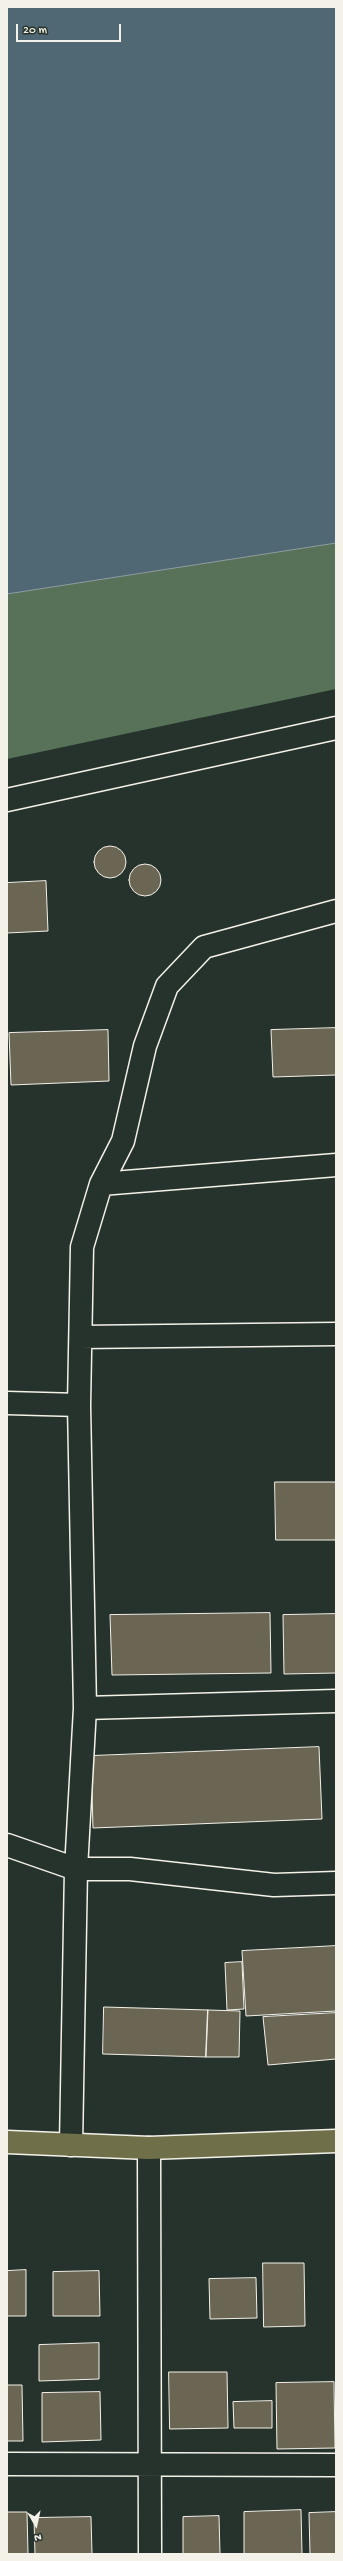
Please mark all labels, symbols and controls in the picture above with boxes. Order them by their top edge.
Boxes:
scale bar [18,16,123,42]
text: 20 m [23,24,47,38]
north arrow [16,2505,56,2545]
text: N [33,2530,42,2543]

